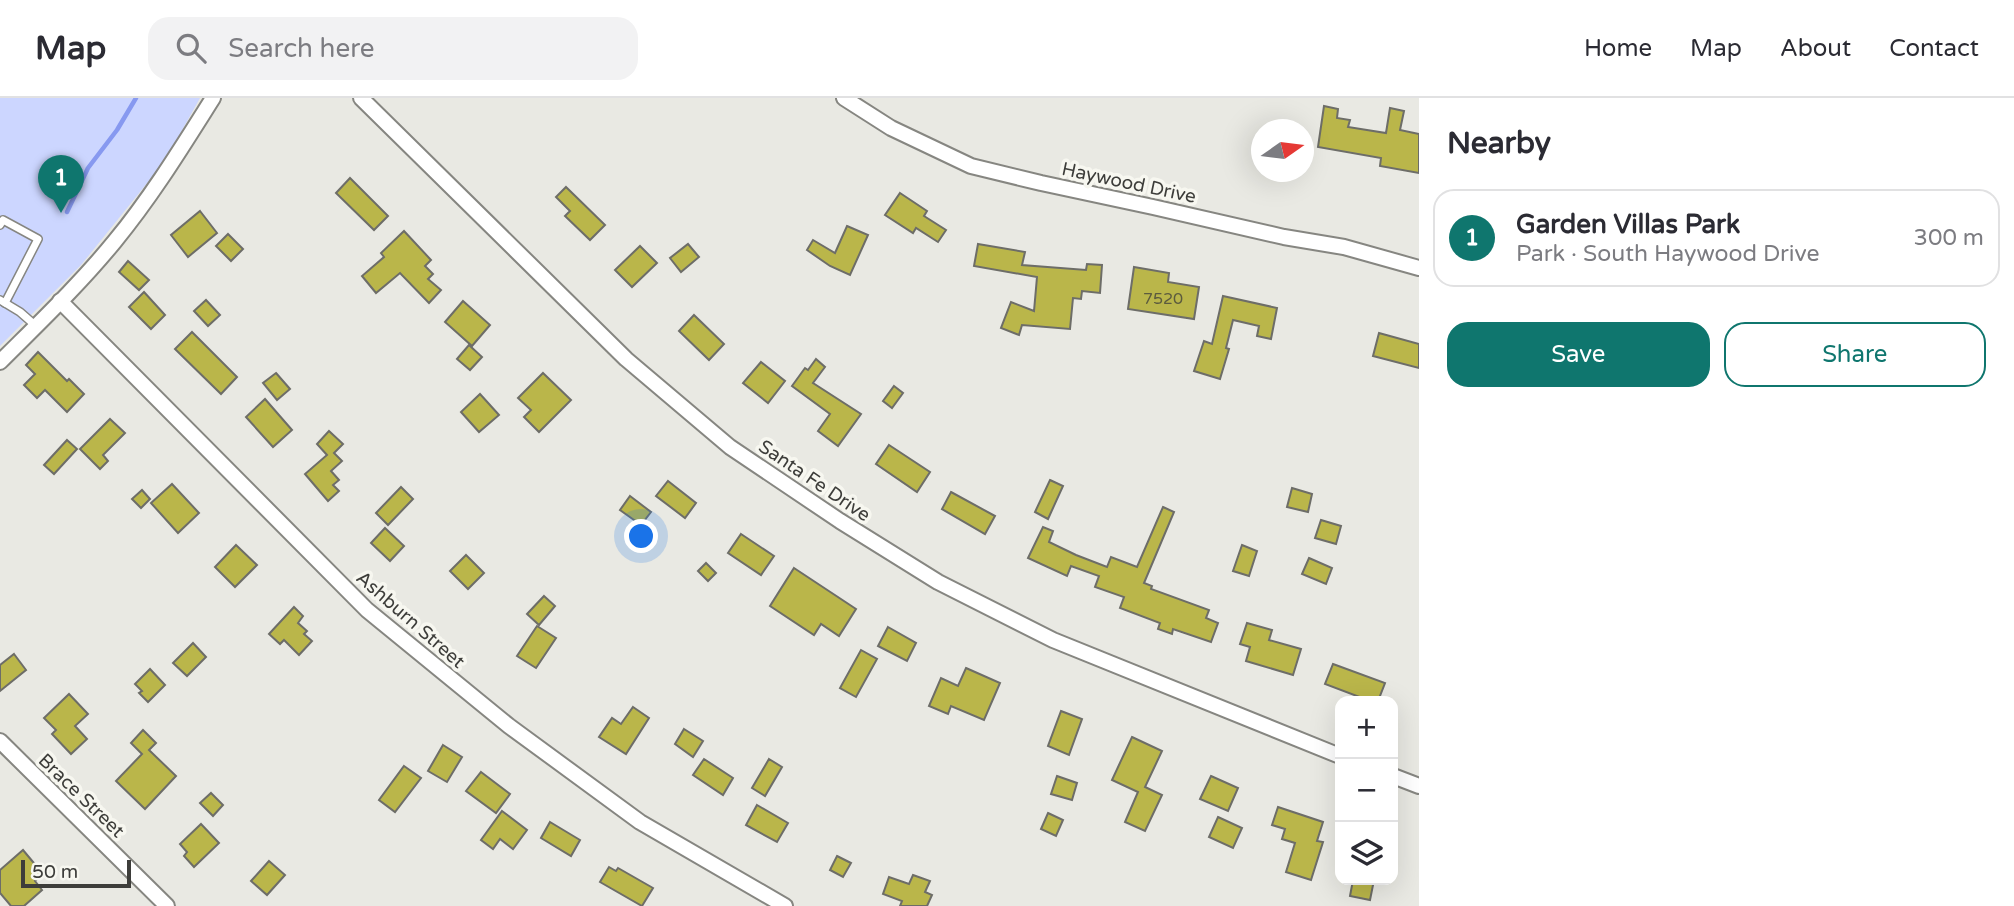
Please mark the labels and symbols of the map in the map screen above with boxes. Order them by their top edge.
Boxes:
north arrow [1251,119,1314,182]
pin: 1 [38,155,84,213]
street label: Haywood Drive [1060,158,1198,208]
house number: 7520 [1143,289,1183,309]
street label: Santa Fe Drive [754,435,874,526]
your location [624,519,658,553]
street label: Ashburn Street [352,567,469,673]
street label: Brace Street [34,749,129,842]
scale bar [21,857,131,889]

